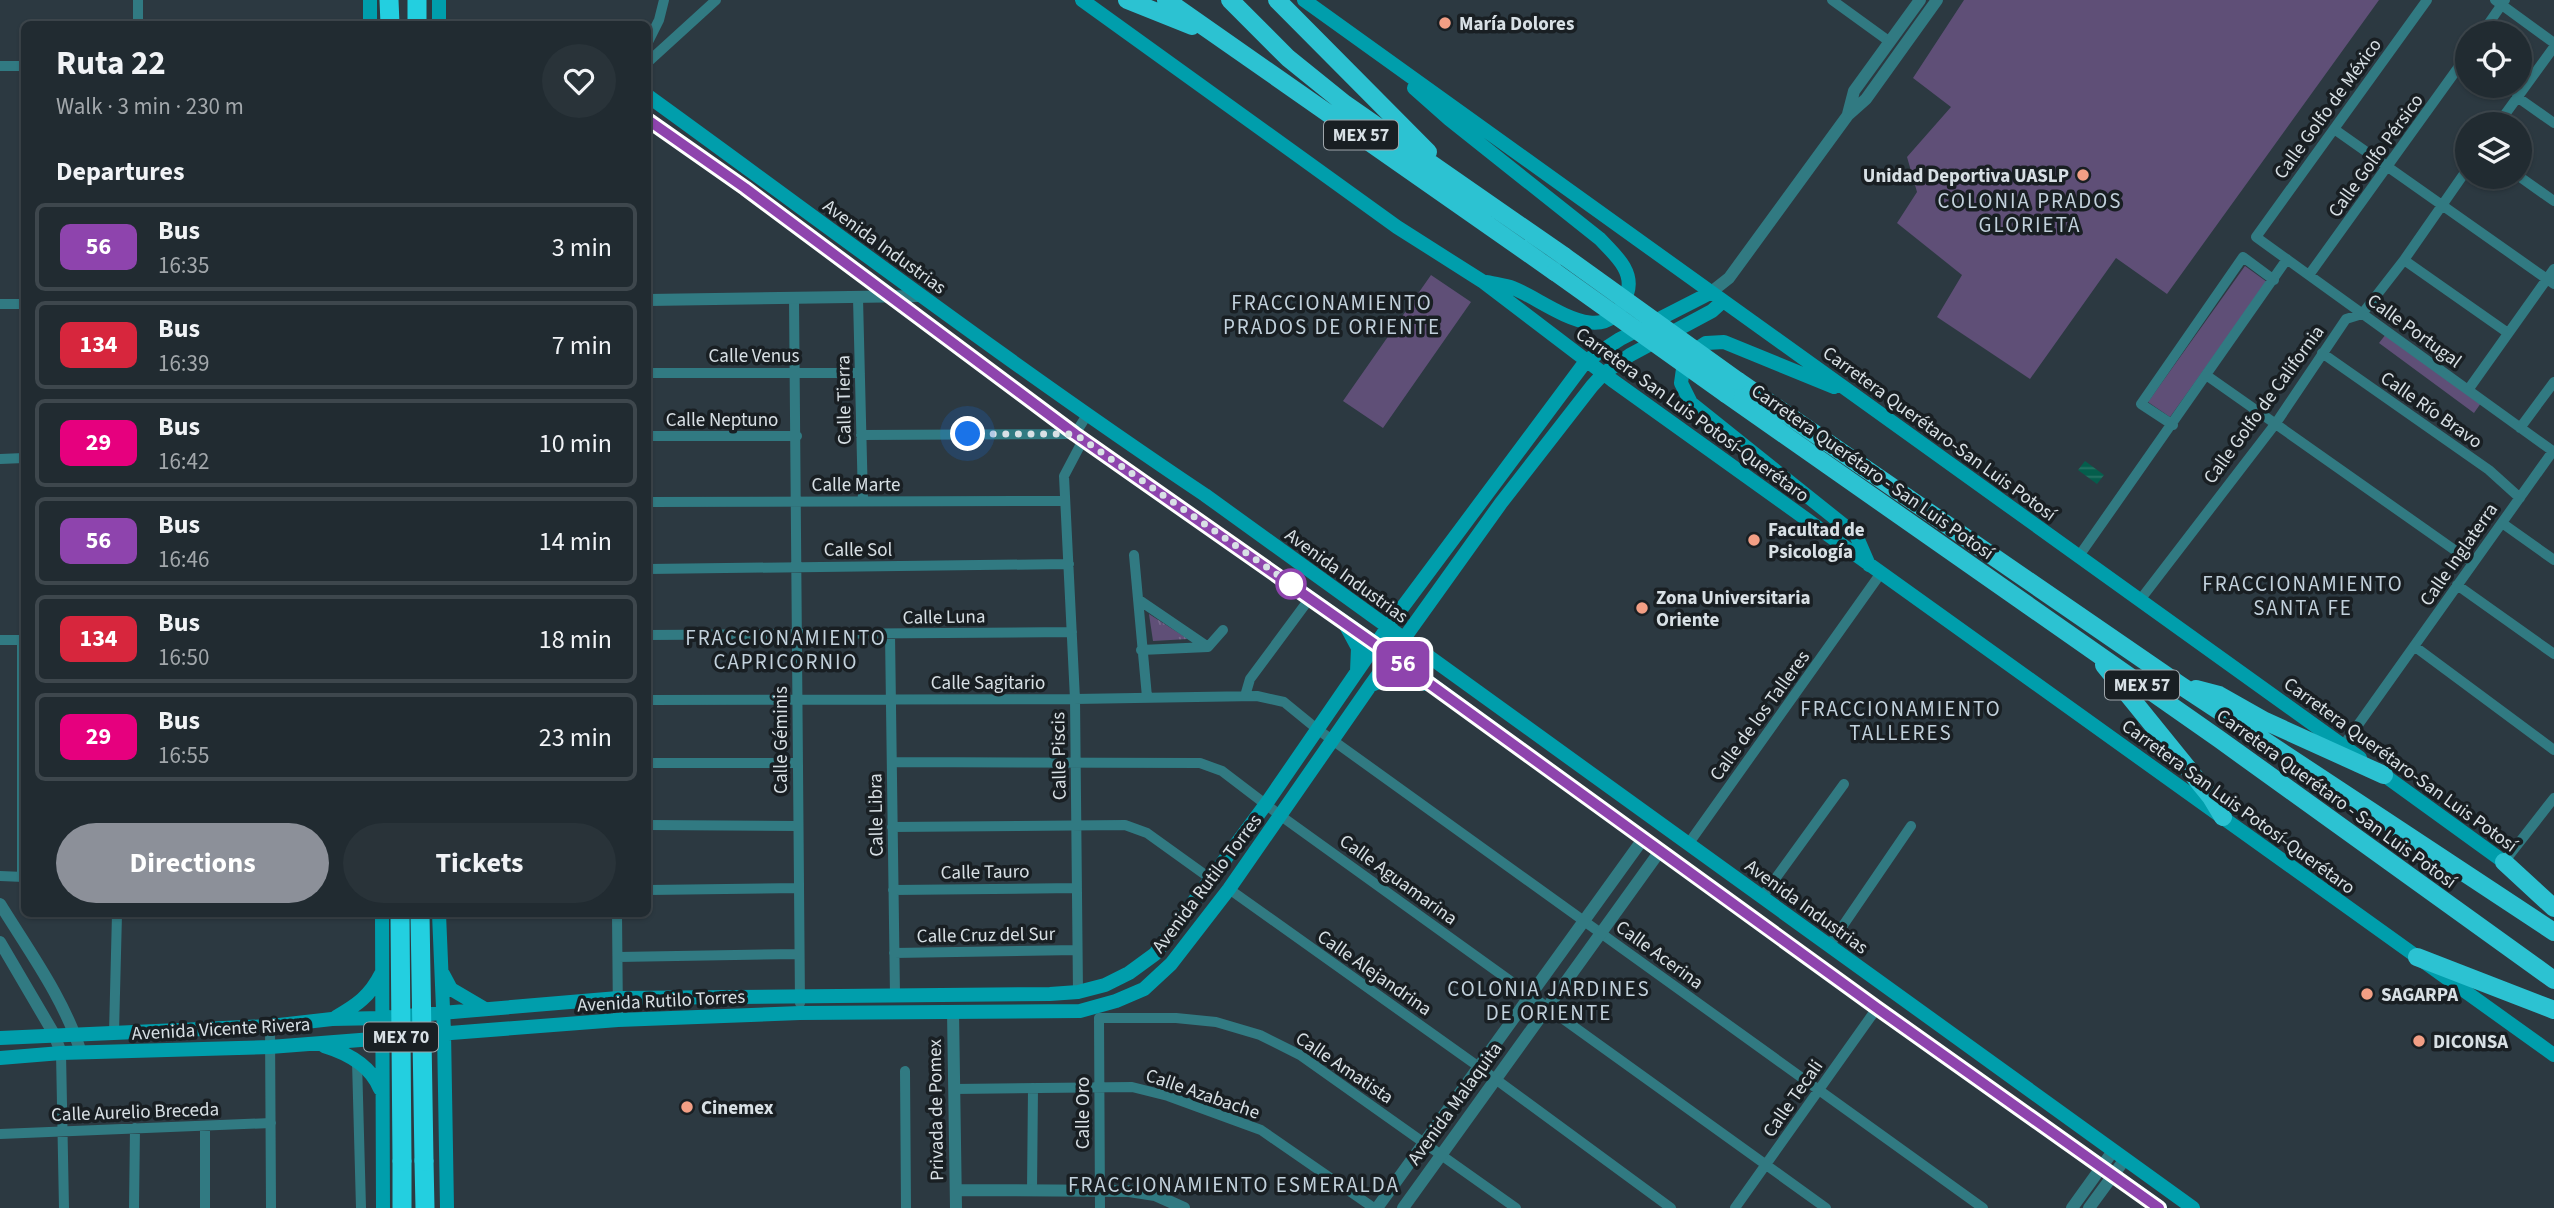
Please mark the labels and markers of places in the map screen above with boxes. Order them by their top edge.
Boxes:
place label: María Dolores [1459,11,1574,38]
marker: María Dolores [1437,15,1453,31]
place label: Unidad Deportiva UASLP [1863,163,2069,190]
marker: Unidad Deportiva UASLP [2075,167,2091,183]
place label: Facultad de Psicología [1768,517,1865,566]
marker: Facultad de Psicología [1746,532,1762,548]
unlabelled marker [1276,569,1306,599]
place label: Zona Universitaria Oriente [1656,585,1810,634]
marker: Zona Universitaria Oriente [1634,600,1650,616]
place label: SAGARPA [2381,982,2458,1009]
marker: SAGARPA [2359,986,2375,1002]
place label: DICONSA [2433,1029,2508,1056]
marker: DICONSA [2411,1033,2427,1049]
place label: Cinemex [701,1095,774,1122]
marker: Cinemex [679,1099,695,1115]

